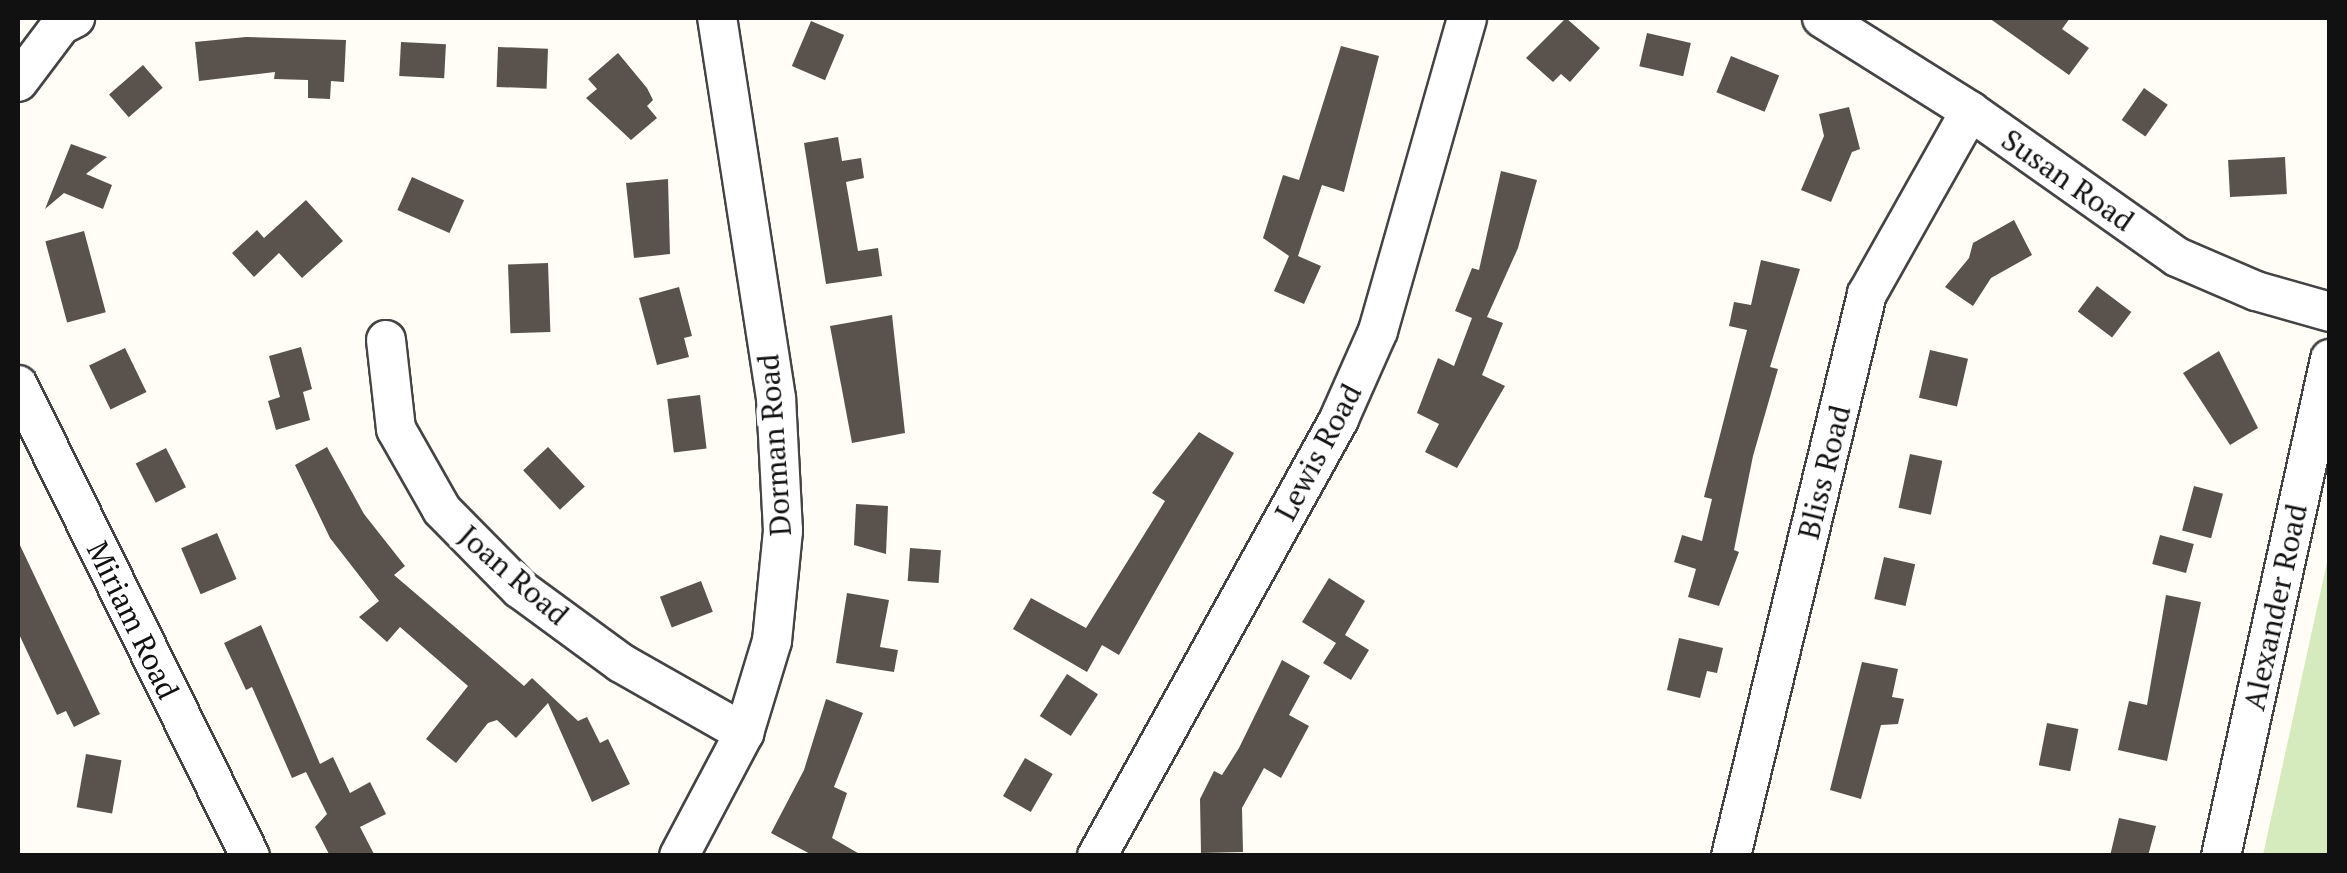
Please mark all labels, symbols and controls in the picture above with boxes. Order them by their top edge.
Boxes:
street label: Susan Road [1995,121,2141,239]
street label: Dorman Road [750,353,798,537]
street label: Lewis Road [1267,378,1369,526]
street label: Bliss Road [1790,401,1858,543]
street label: Alexander Road [2236,501,2314,713]
street label: Joan Road [452,517,576,633]
street label: Miriam Road [79,535,187,705]

